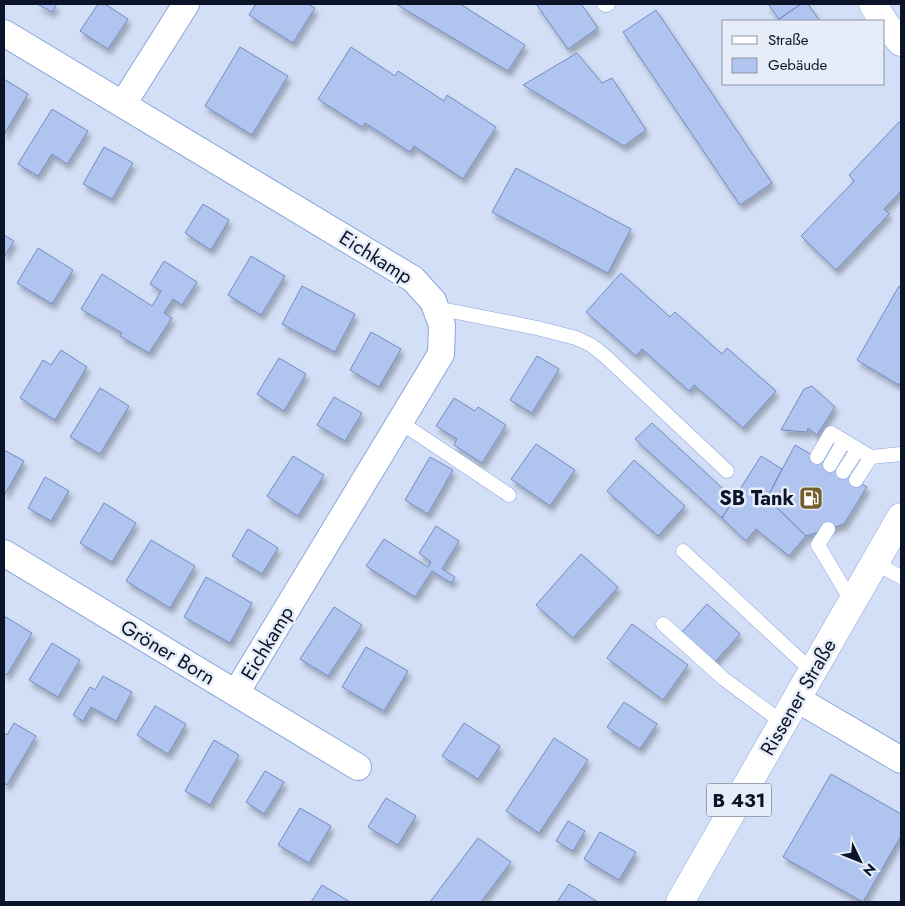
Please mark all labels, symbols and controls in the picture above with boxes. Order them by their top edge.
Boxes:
legend [722,20,885,85]
text: Straße [768,29,809,51]
text: Gebäude [768,54,828,76]
street label: Eichkamp [333,223,418,291]
place label: SB Tank [719,484,794,513]
fuel station icon: SB Tank [798,485,824,511]
street label: Eichkamp [234,601,301,686]
street label: Gröner Born [115,613,221,692]
street label: Rissener Straße [753,634,844,761]
road number: B 431 [706,784,772,816]
north arrow [835,836,885,886]
text: N [858,859,881,881]

